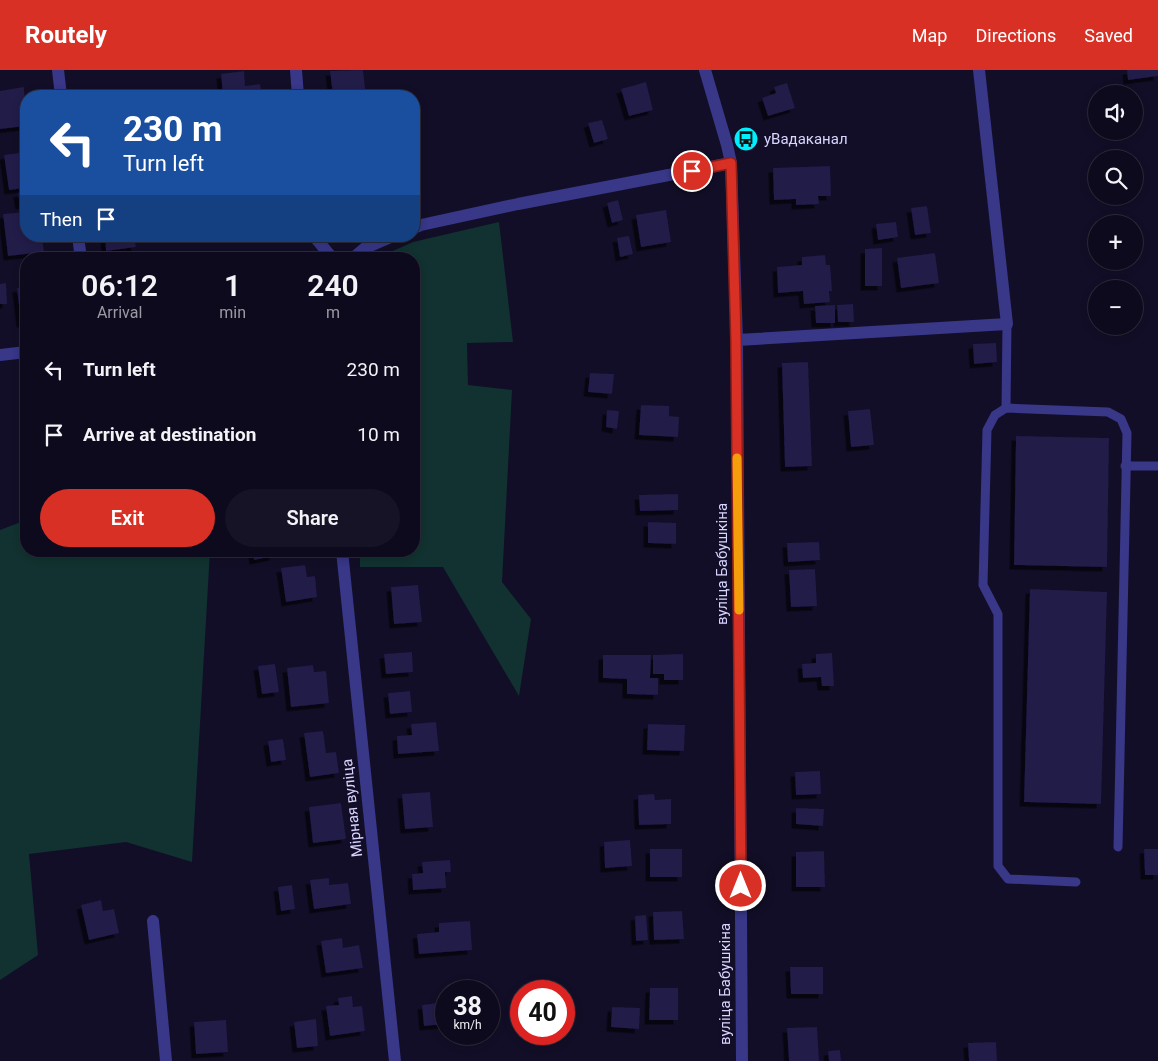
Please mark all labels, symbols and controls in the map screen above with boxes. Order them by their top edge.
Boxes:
text: Routely [25,21,107,49]
text: Map [912,25,947,46]
text: Directions [975,25,1056,46]
text: Saved [1084,25,1133,46]
map controls [1088,85,1143,335]
button: sound [1088,85,1143,140]
text: 230 m [123,109,222,150]
icon: left [40,110,105,175]
bus stop icon: уВадаканал [733,126,759,152]
place label: уВадаканал [764,130,848,148]
pin [671,150,713,192]
button: search [1088,150,1143,205]
text: Turn left [123,151,204,176]
icon: arrive [678,157,706,185]
icon: arrive [92,205,120,233]
text: Then [40,208,82,231]
button: + [1088,215,1143,270]
text: 06:12 [81,268,158,303]
text: 1 [224,268,241,303]
text: 240 [307,268,359,303]
button: − [1088,280,1143,335]
text: Arrival [97,303,142,322]
text: min [219,303,246,322]
text: m [326,303,340,322]
icon: left [40,356,68,384]
text: Turn left [83,358,156,381]
text: 230 m [347,358,400,381]
icon: arrive [40,421,68,449]
text: Arrive at destination [83,423,256,446]
text: 10 m [357,423,400,446]
button: Exit [40,489,215,547]
button: Share [225,489,400,547]
street label: вуліца Бабушкіна [713,503,731,625]
street label: Мірная вуліца [338,758,366,858]
position arrow [714,859,766,911]
street label: вуліца Бабушкіна [716,923,734,1045]
speed limit sign: 40 [510,980,575,1045]
text: 38 [453,992,482,1021]
text: km/h [453,1018,482,1032]

